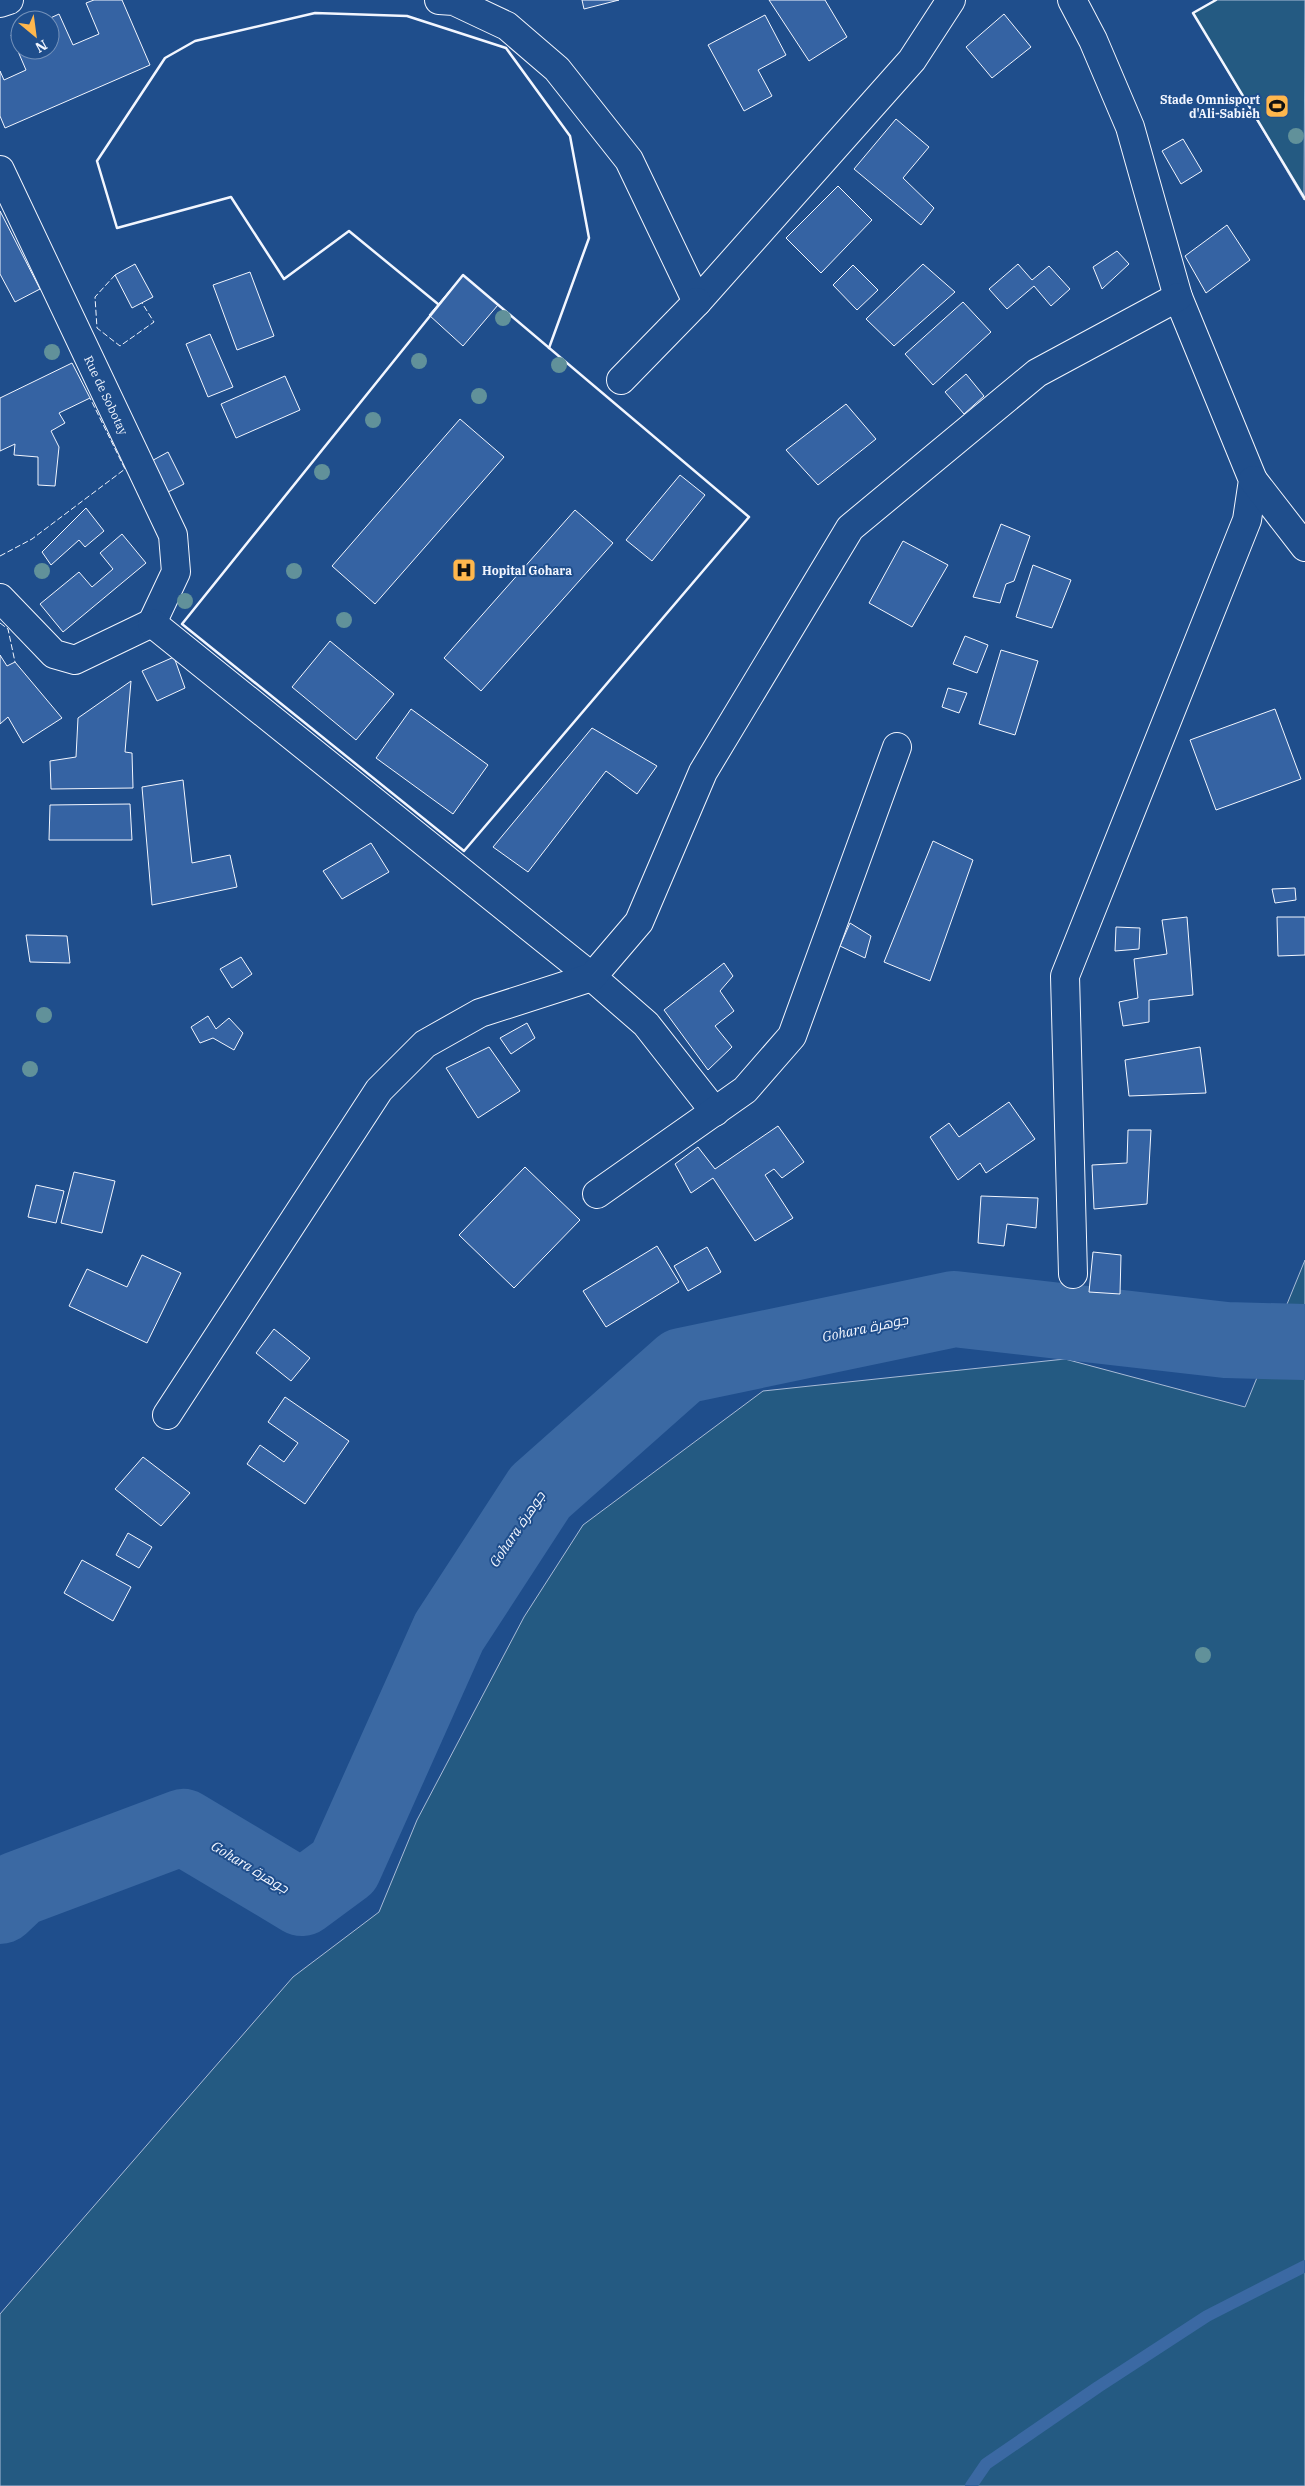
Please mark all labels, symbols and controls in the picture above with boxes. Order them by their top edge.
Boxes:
north arrow [10,10,60,60]
text: N [32,36,51,57]
place label: Stade Omnisport d'Ali-Sabieh [1160,92,1261,121]
sports icon: Stade Omnisport d'Ali-Sabieh [1264,93,1290,119]
street label: Rue de Sobotay [81,353,132,438]
hospital icon: Hopital Gohara [451,557,477,583]
place label: Hopital Gohara [482,563,572,578]
water label: Gohara جوهرة [820,1310,911,1346]
water label: Gohara جوهرة [485,1487,550,1570]
water label: Gohara جوهرة [208,1837,293,1898]

